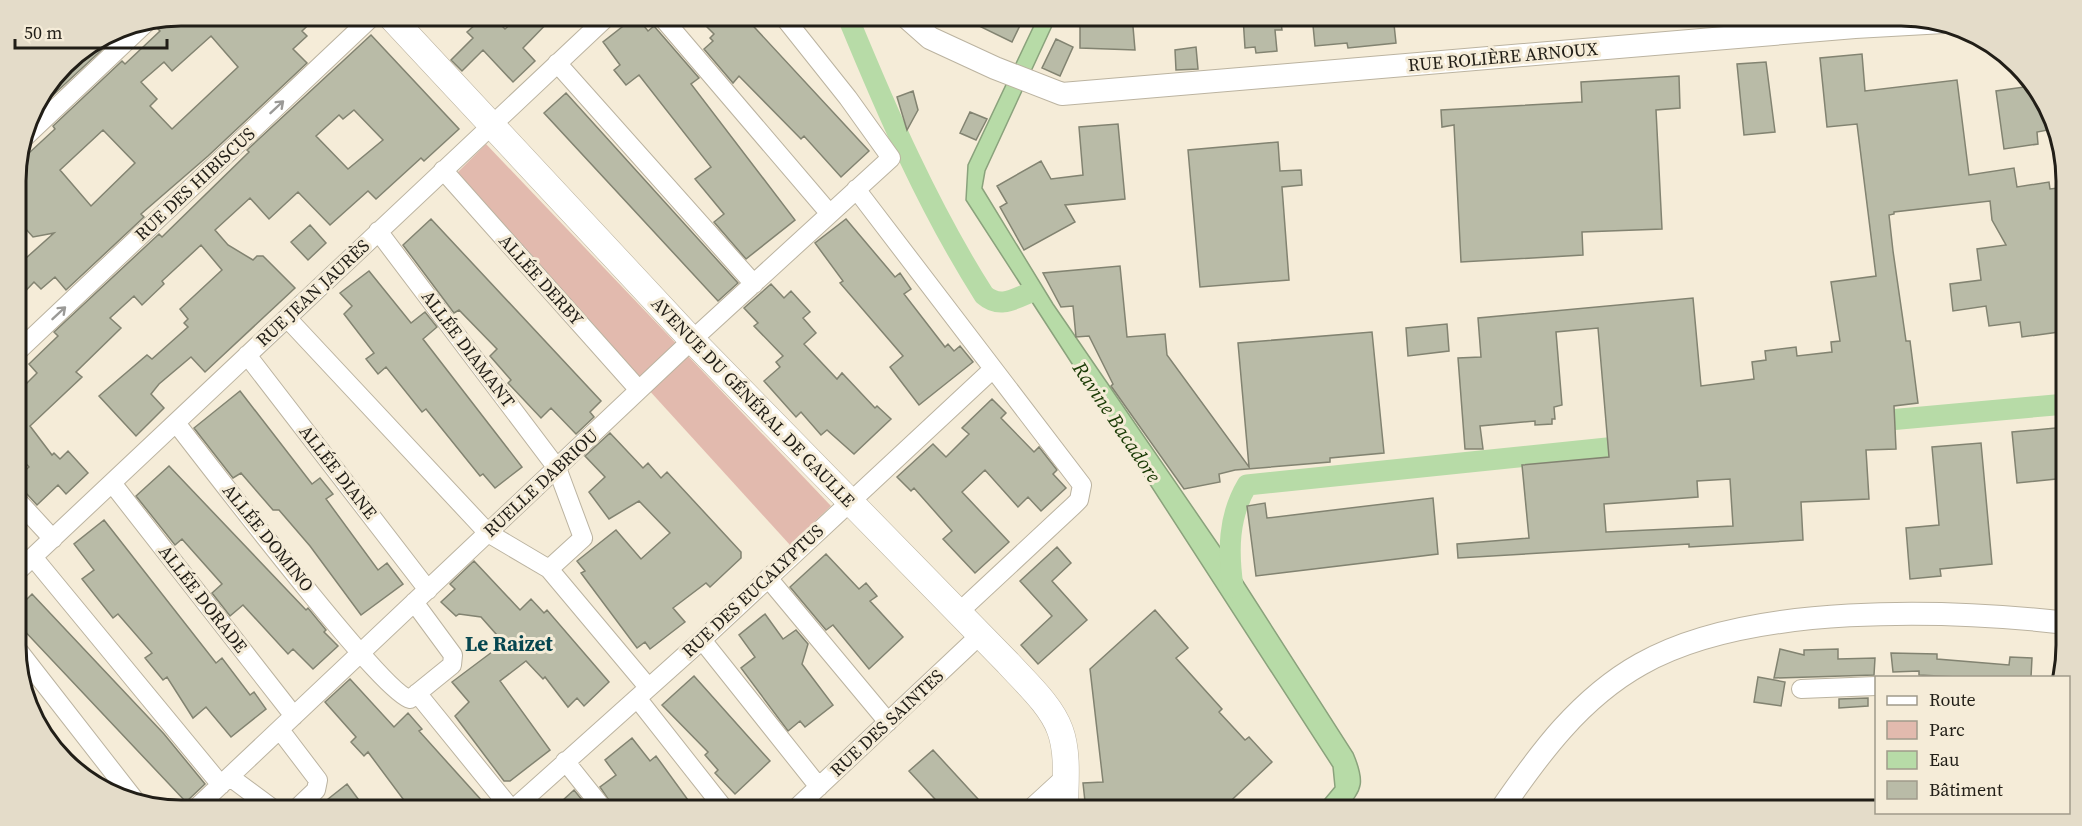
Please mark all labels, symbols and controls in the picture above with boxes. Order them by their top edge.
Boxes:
scale bar [15,12,166,50]
text: 50 m [24,20,62,45]
street label: RUE ROLIÈRE ARNOUX [1407,36,1599,77]
one-way arrow [269,100,284,114]
street label: RUE DES HIBISCUS [129,121,260,246]
street label: ALLÉE DERBY [494,229,590,331]
street label: RUE JEAN JAURÈS [250,233,375,352]
street label: ALLÉE DIAMANT [416,285,521,413]
street label: AVENUE DU GÉNÉRAL DE GAULLE [646,291,861,512]
one-way arrow [51,306,66,320]
water label: Ravine Bacadore [1066,355,1168,488]
street label: ALLÉE DIANE [294,419,383,524]
street label: RUELLE DABRIOU [478,423,603,542]
street label: ALLÉE DOMINO [217,478,320,597]
street label: RUE DES EUCALYPTUS [676,518,829,663]
street label: ALLÉE DORADE [153,540,253,658]
district label: Le Raizet [465,629,553,658]
street label: RUE DES SAINTES [824,663,949,782]
legend [1875,676,2070,814]
text: Route [1929,687,1976,712]
text: Parc [1929,717,1965,742]
text: Eau [1929,747,1960,772]
text: Bâtiment [1929,777,2003,802]

